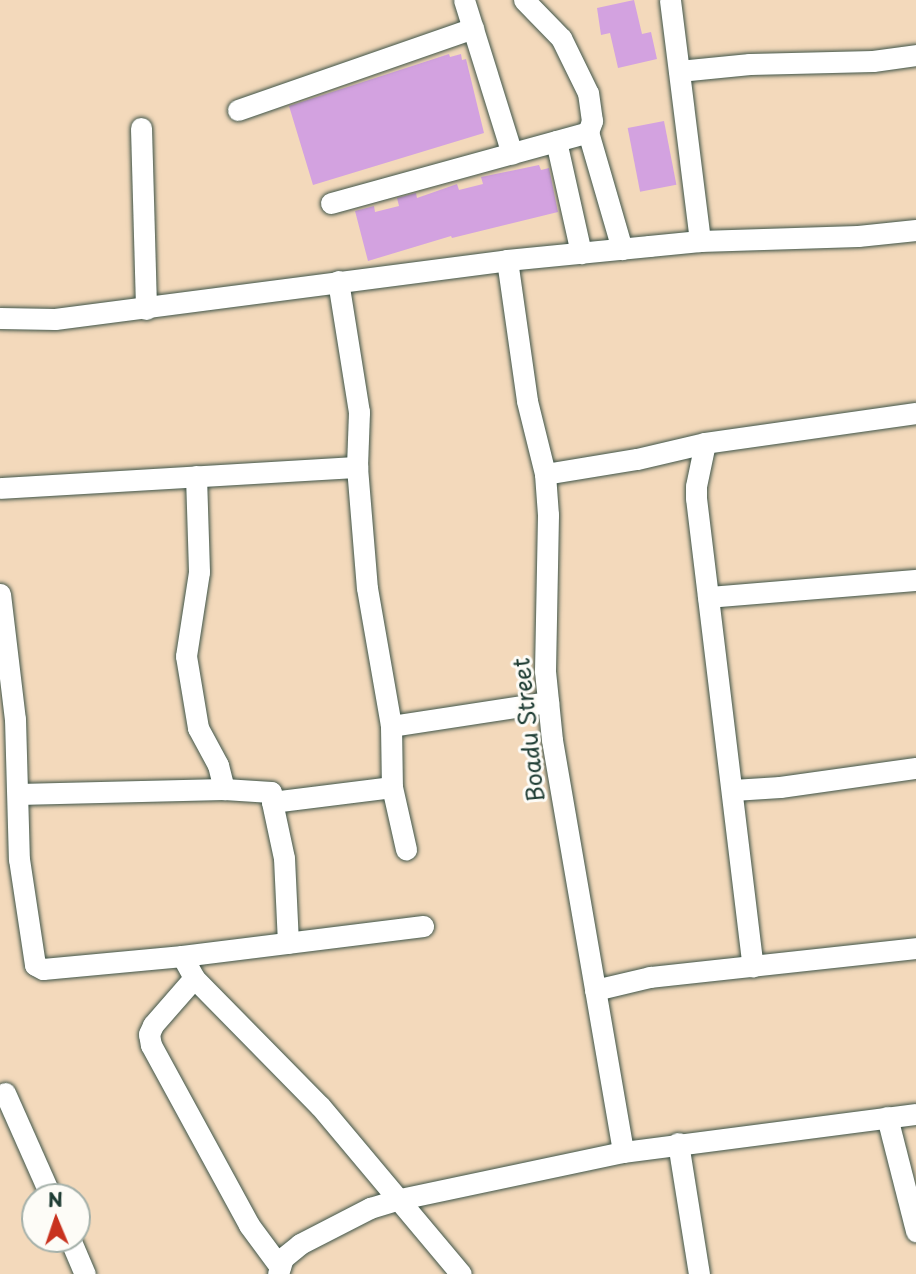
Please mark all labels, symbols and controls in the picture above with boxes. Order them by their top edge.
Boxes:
street label: Boadu Street [507,656,549,804]
north arrow [21,1183,91,1253]
text: N [47,1185,63,1213]

